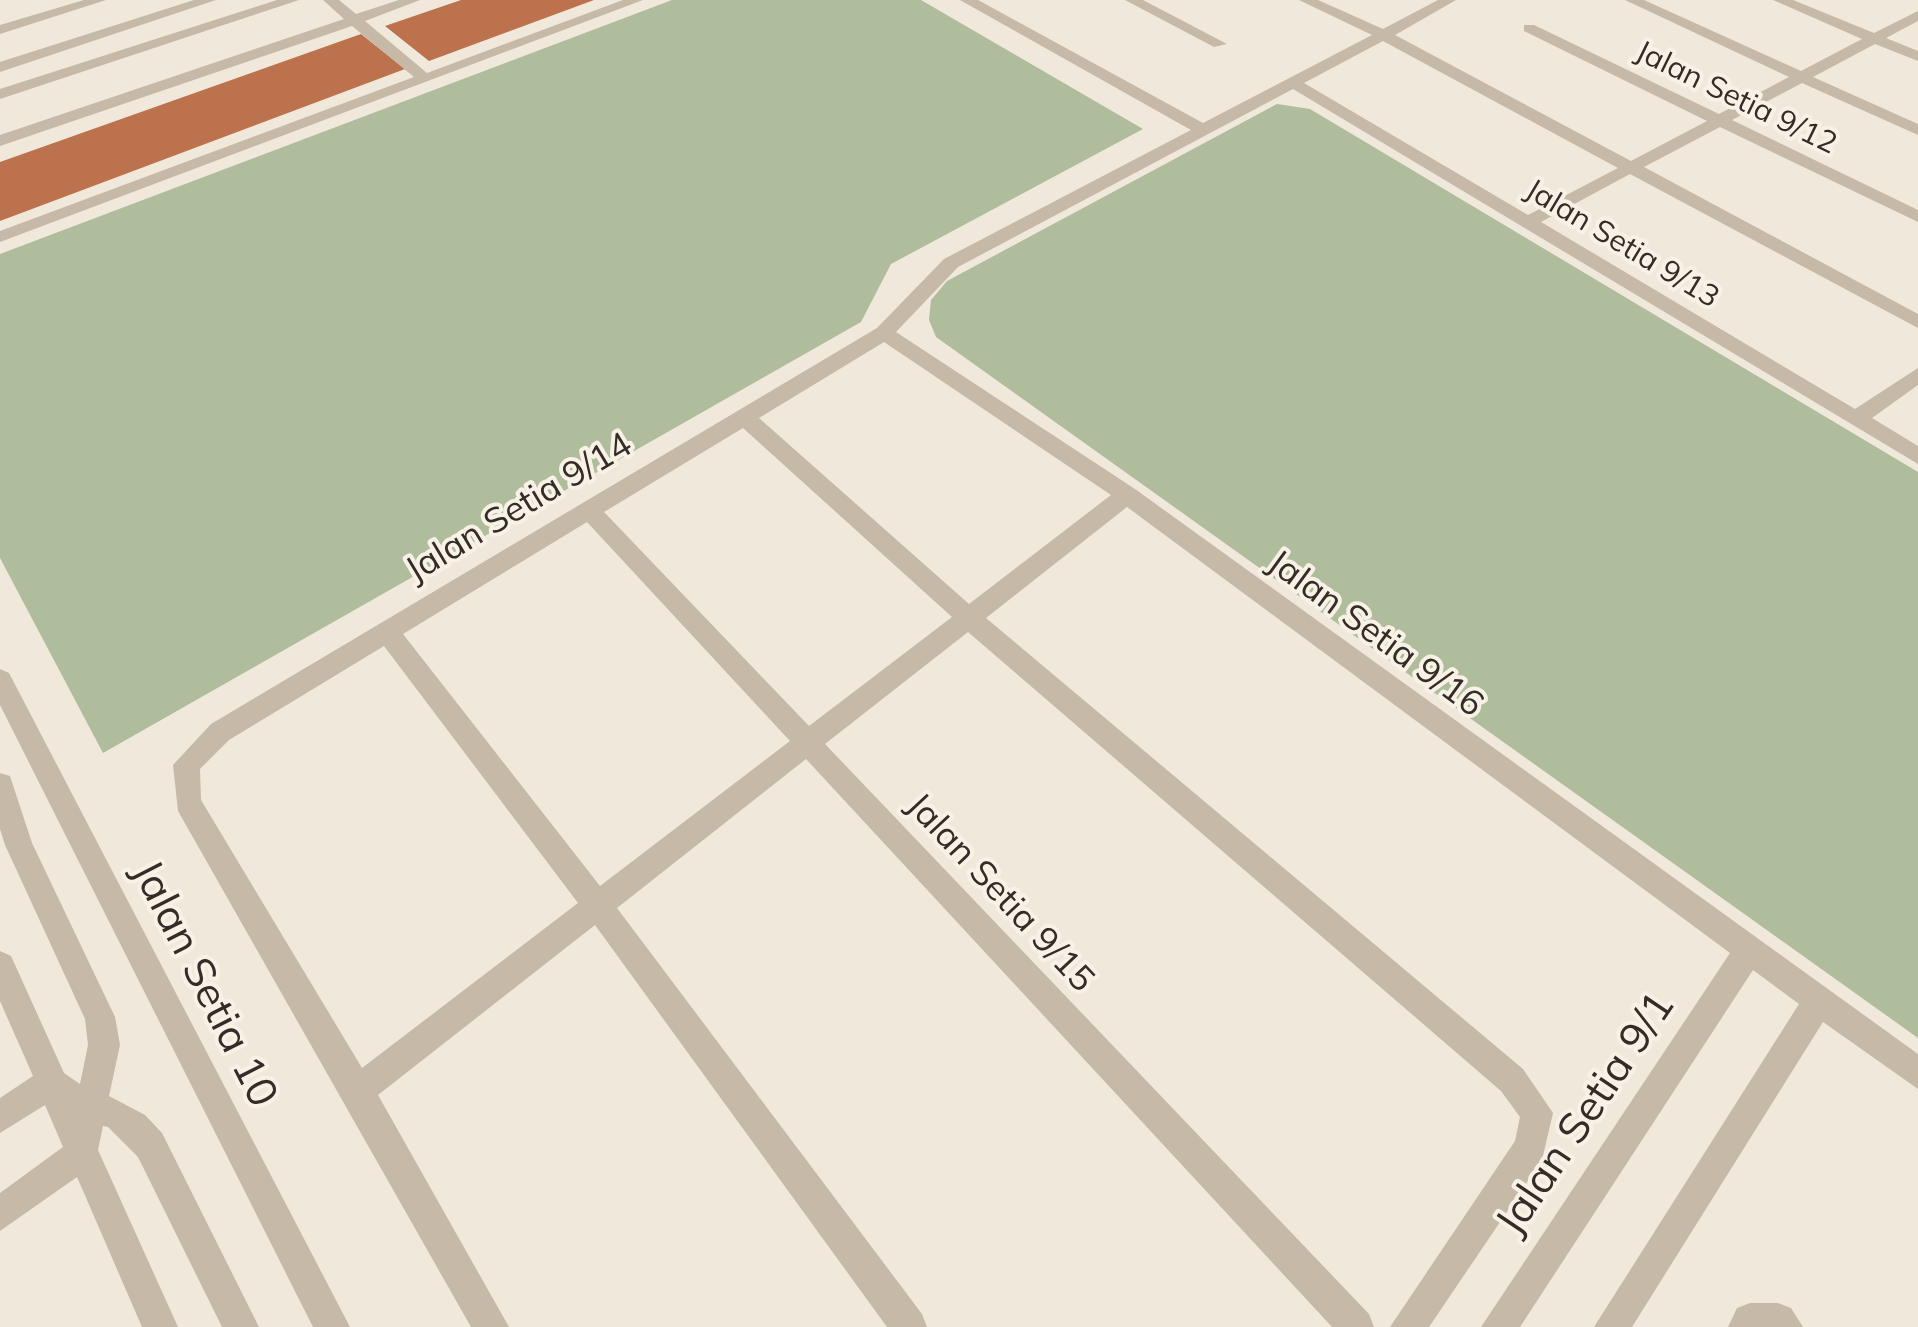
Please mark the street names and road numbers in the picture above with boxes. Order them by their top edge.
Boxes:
street label: Jalan Setia 9/12 [1629,34,1843,162]
street label: Jalan Setia 9/13 [1519,172,1725,316]
street label: Jalan Setia 9/14 [398,424,640,592]
street label: Jalan Setia 9/16 [1259,542,1491,726]
street label: Jalan Setia 9/15 [897,785,1103,1001]
street label: Jalan Setia 10 [120,852,288,1116]
street label: Jalan Setia 9/1 [1486,983,1686,1245]

